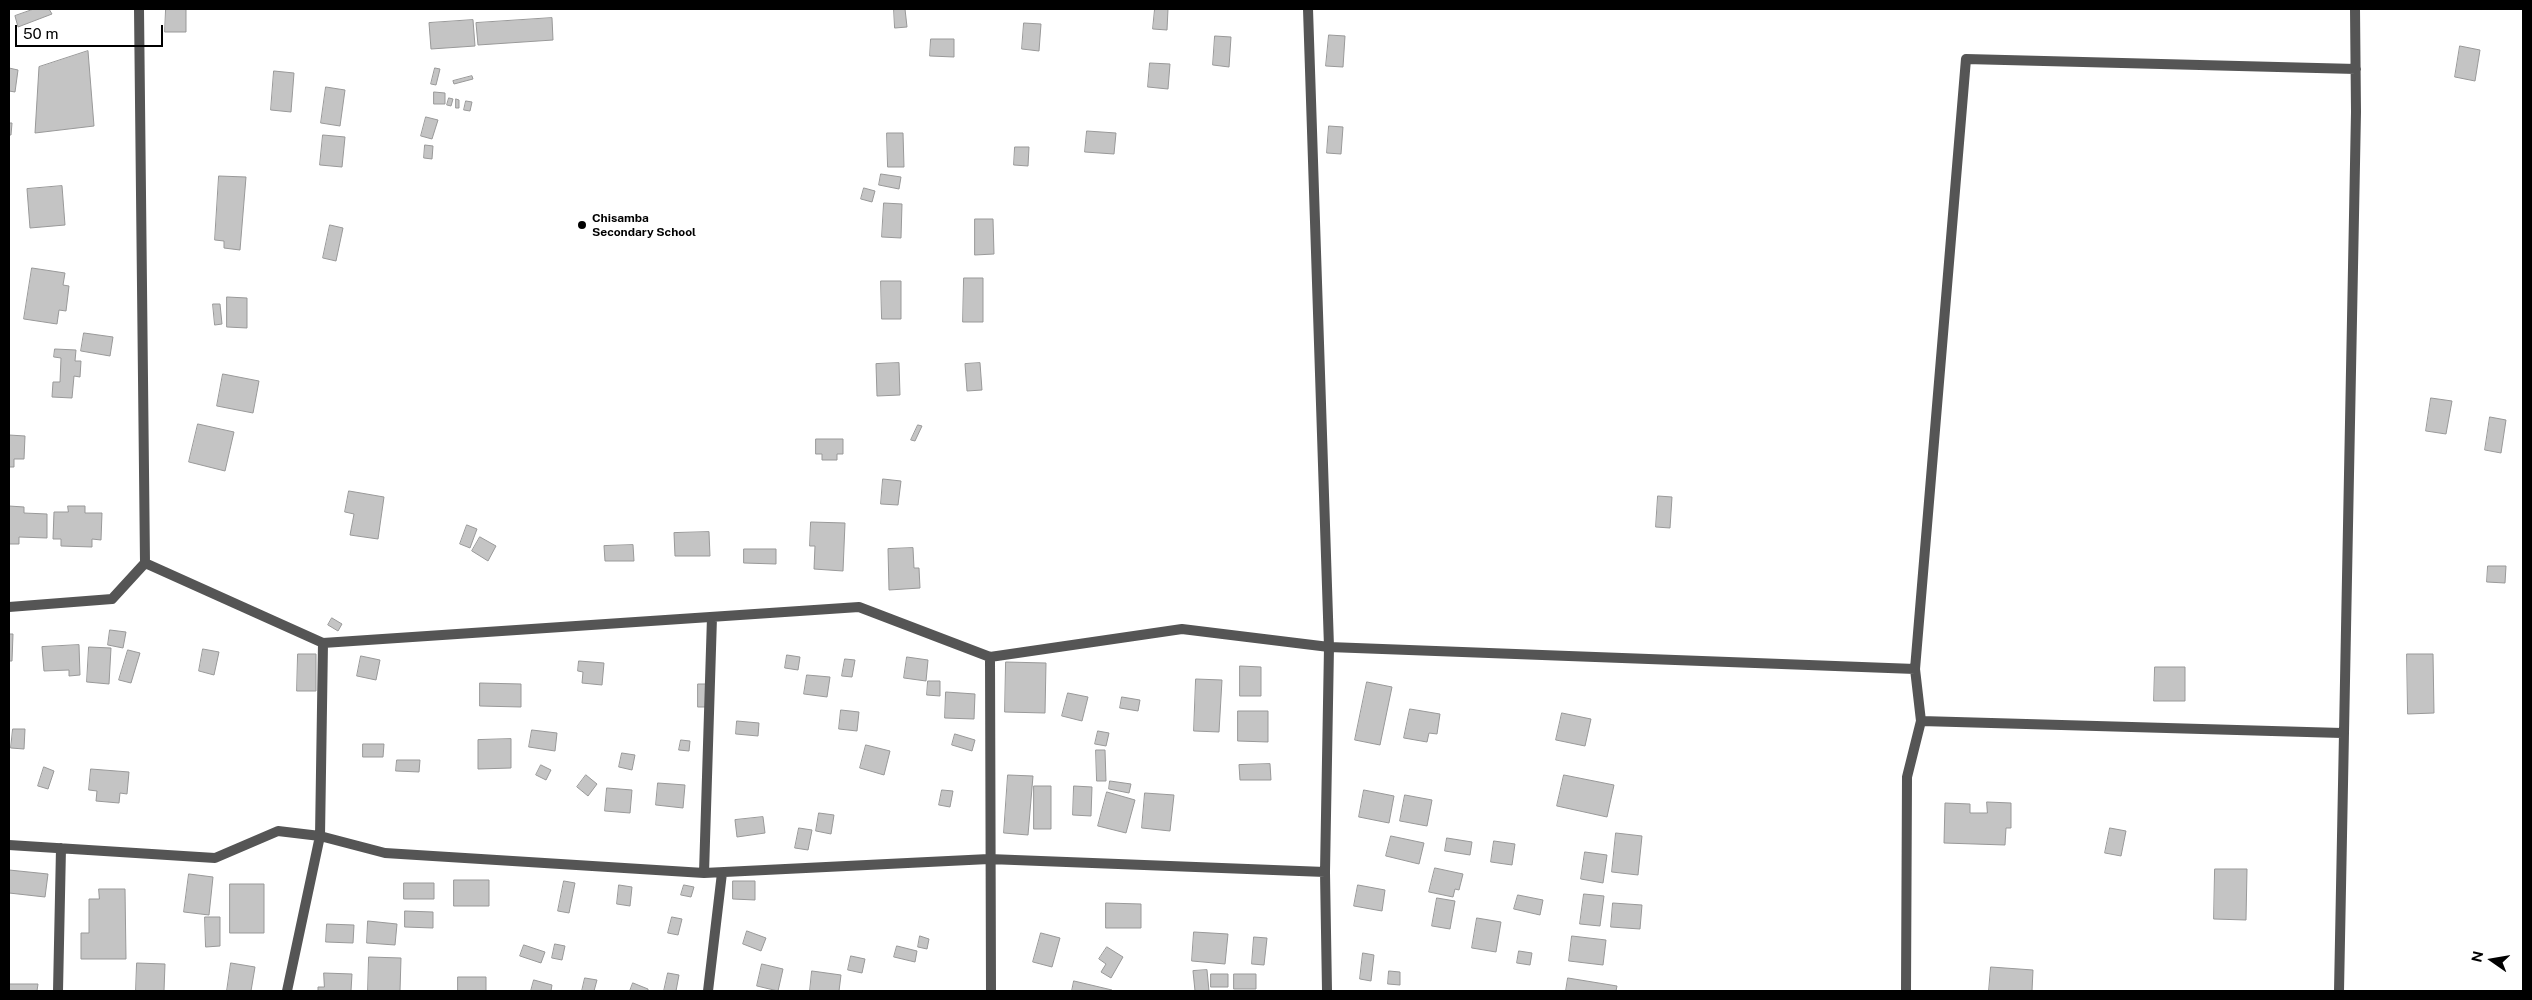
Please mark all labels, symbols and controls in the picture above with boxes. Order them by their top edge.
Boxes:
scale bar [18,15,165,47]
text: 50 m [23,25,58,42]
place label: Chisamba Secondary School [592,211,696,239]
marker: Chisamba Secondary School [576,219,588,231]
north arrow [2467,935,2517,985]
text: N [2468,949,2486,964]

